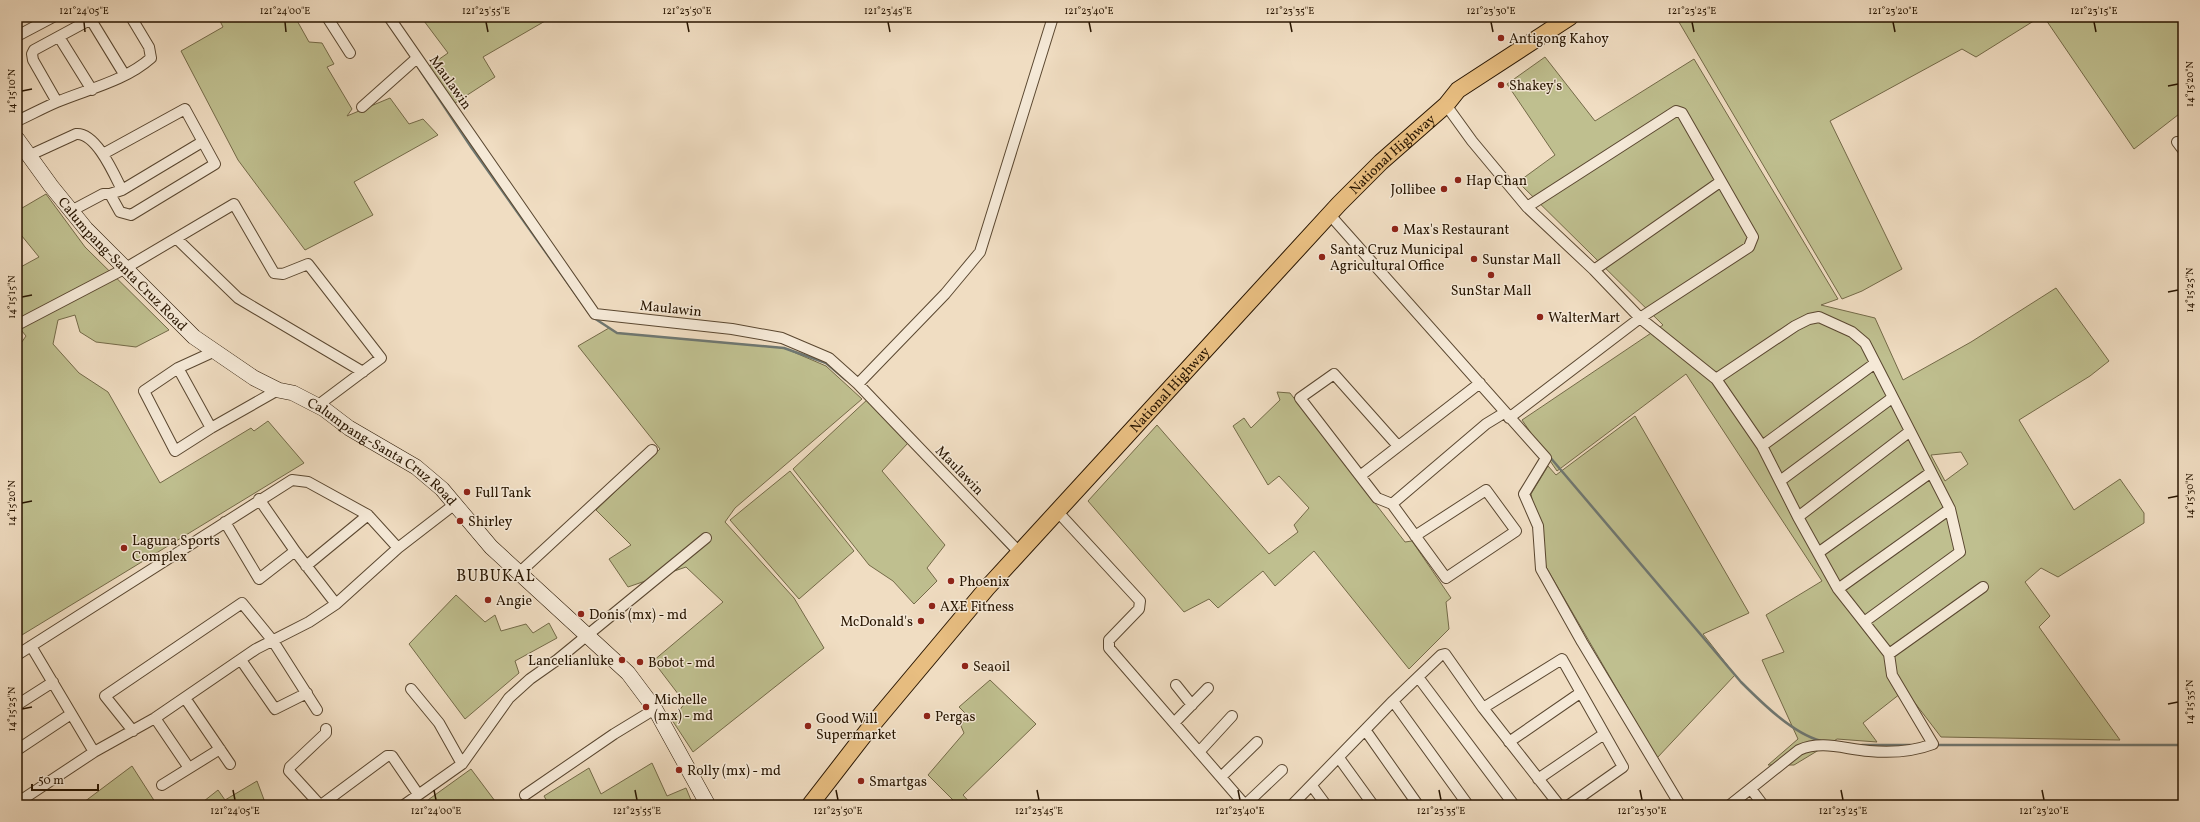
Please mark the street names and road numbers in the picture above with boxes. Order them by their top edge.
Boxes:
street label: Maulawin [424,52,475,114]
street label: National Highway [1346,110,1440,199]
street label: Calumpang-Santa Cruz Road [53,194,191,336]
street label: Maulawin [639,297,703,322]
street label: National Highway [1126,342,1215,437]
street label: Calumpang-Santa Cruz Road [303,394,460,511]
street label: Maulawin [931,442,987,500]

